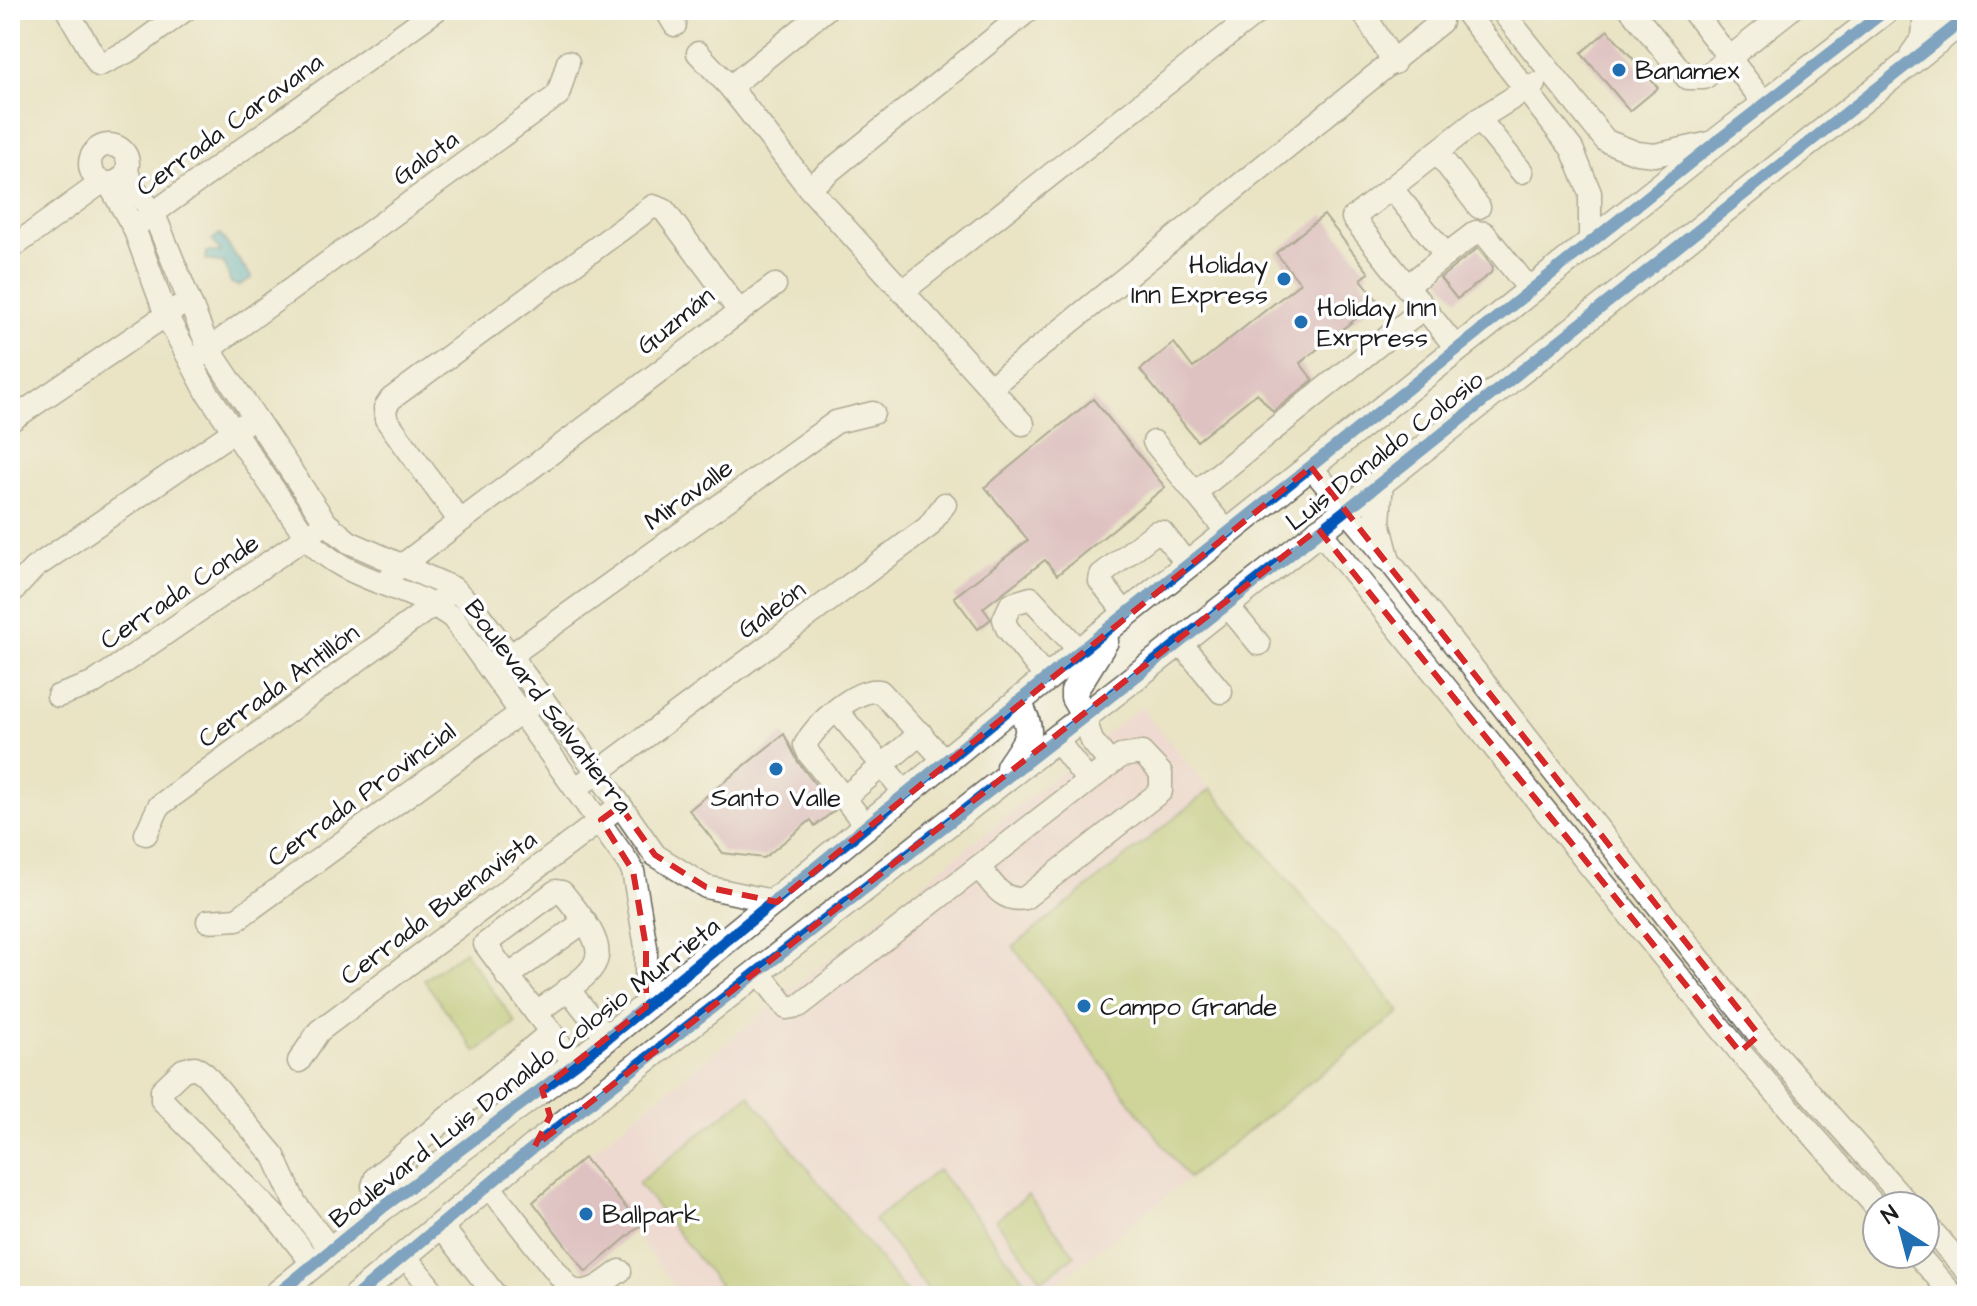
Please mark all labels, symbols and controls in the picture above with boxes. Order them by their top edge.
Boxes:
street label: Cerrada Caravana [129,45,331,205]
place label: Banamex [1635,53,1740,89]
marker: Banamex [1610,61,1628,79]
street label: Galota [385,122,466,194]
place label: Holiday Inn Express [1131,247,1268,313]
marker: Holiday Inn Express [1275,270,1293,288]
street label: Guzmán [629,278,722,363]
place label: Holiday Inn Exrpress [1317,290,1437,356]
marker: Holiday Inn Exrpress [1292,313,1310,331]
street label: Luis Donaldo Colosio [1278,362,1491,540]
street label: Miravalle [637,450,740,539]
street label: Cerrada Conde [93,525,266,658]
street label: Galeón [730,572,813,647]
street label: Boulevard Salvatierra [455,592,641,821]
street label: Cerrada Antillón [191,615,367,757]
street label: Cerrada Provincial [260,714,463,876]
marker: Santo Valle [767,760,785,778]
place label: Santo Valle [711,780,841,816]
street label: Cerrada Buenavista [333,822,544,994]
street label: Boulevard Luis Donaldo Colosio Murrieta [322,909,728,1237]
place label: Campo Grande [1100,989,1277,1025]
marker: Campo Grande [1075,997,1093,1015]
north arrow [1861,1190,1941,1270]
place label: Ballpark [602,1197,700,1233]
text: N [1875,1198,1905,1232]
marker: Ballpark [577,1205,595,1223]

